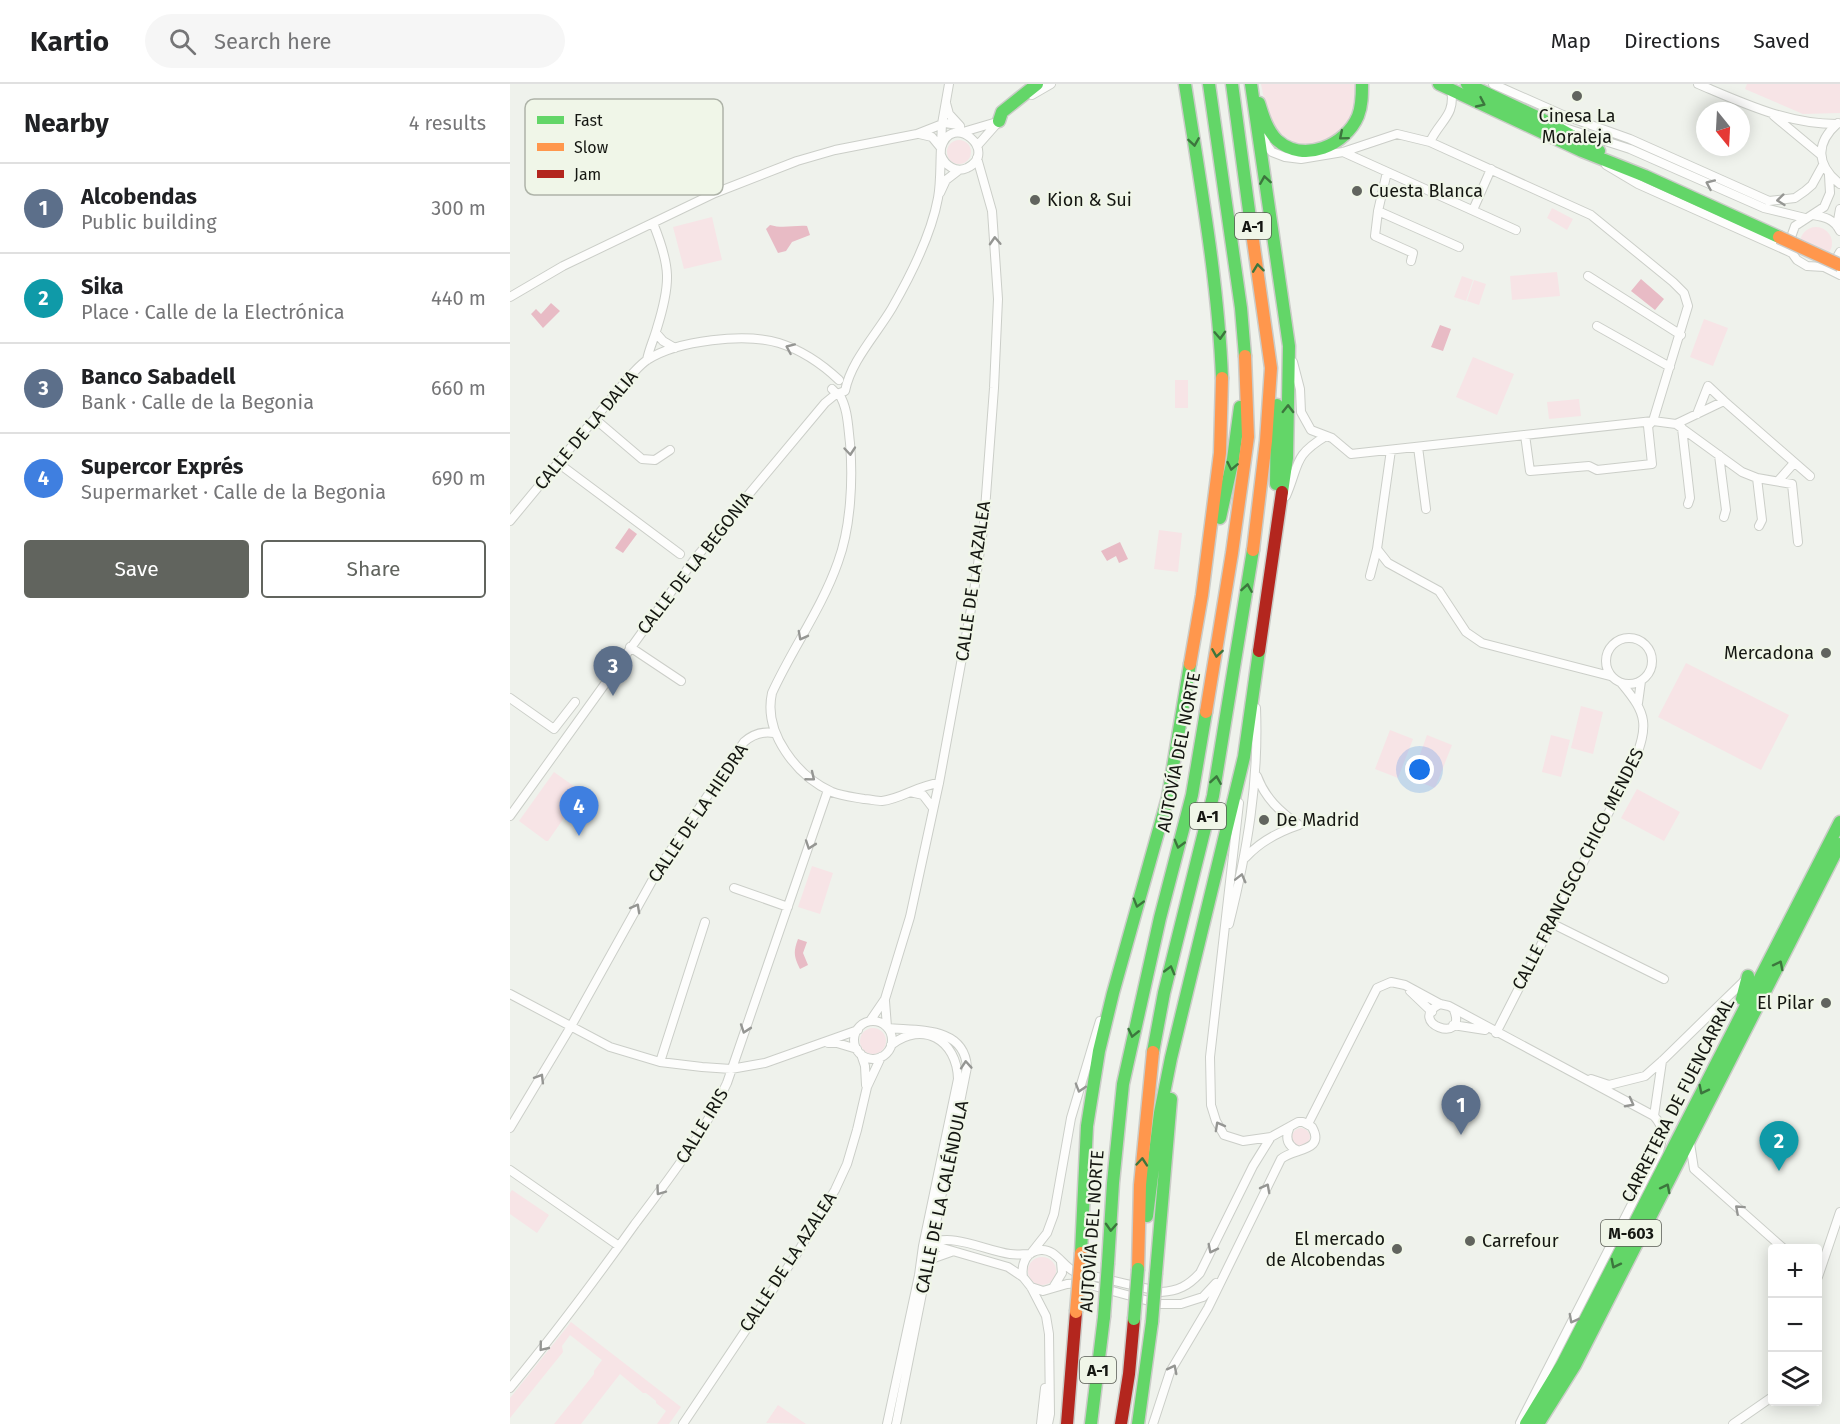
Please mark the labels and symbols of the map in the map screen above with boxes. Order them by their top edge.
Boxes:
marker: Cinesa La Moraleja [1570,89,1584,103]
one-way arrow [1475,96,1486,108]
legend [525,99,723,195]
north arrow [1696,102,1750,156]
place label: Cinesa La Moraleja [1539,105,1615,148]
text: Fast [574,111,603,130]
one-way arrow [1339,128,1350,139]
one-way arrow [1187,136,1200,146]
text: Slow [574,138,609,157]
text: Jam [574,165,601,184]
one-way arrow [1259,175,1271,184]
place label: Cuesta Blanca [1369,180,1483,202]
one-way arrow [1706,180,1717,192]
marker: Cuesta Blanca [1350,184,1364,198]
place label: Kion & Sui [1047,189,1132,211]
marker: Kion & Sui [1028,193,1042,207]
one-way arrow [1776,193,1785,206]
road number: A-1 [1235,213,1271,239]
one-way arrow [988,236,1001,245]
one-way arrow [1253,263,1265,272]
one-way arrow [1213,330,1226,340]
one-way arrow [785,343,796,355]
street label: CALLE DE LA DALIA [530,365,643,494]
one-way arrow [1282,404,1294,413]
one-way arrow [843,446,856,455]
one-way arrow [1226,460,1239,470]
street label: CALLE DE LA BEGONIA [633,487,758,639]
street label: CALLE DE LA AZALEA [951,499,995,663]
one-way arrow [1240,583,1253,593]
one-way arrow [798,630,809,640]
place label: Mercadona [1724,642,1814,664]
pin: 3 [594,646,632,696]
marker: Mercadona [1819,646,1833,660]
one-way arrow [1211,648,1223,657]
street label: AUTOVÍA DEL NORTE [1152,670,1205,834]
street label: CALLE DE LA HIEDRA [643,739,753,887]
street label: CALLE FRANCISCO CHICO MENDES [1507,744,1649,994]
your location [1405,755,1434,784]
one-way arrow [804,769,815,780]
one-way arrow [1209,775,1221,785]
pin: 4 [560,786,598,836]
road number: A-1 [1190,803,1226,829]
place label: De Madrid [1276,809,1360,831]
marker: De Madrid [1257,813,1271,827]
one-way arrow [805,839,818,850]
one-way arrow [1174,839,1187,849]
one-way arrow [1233,873,1246,883]
one-way arrow [1133,897,1145,908]
one-way arrow [629,904,641,914]
one-way arrow [1771,960,1783,971]
one-way arrow [1162,965,1175,975]
place label: El Pilar [1757,992,1814,1014]
street label: CARRETERA DE FUENCARRAL [1617,994,1739,1206]
marker: El Pilar [1819,996,1833,1010]
one-way arrow [740,1023,753,1034]
one-way arrow [1127,1028,1140,1038]
one-way arrow [960,1060,973,1070]
one-way arrow [533,1074,544,1084]
one-way arrow [1075,1082,1087,1093]
street label: CALLE IRIS [671,1084,733,1168]
one-way arrow [1699,1084,1710,1094]
pin: 1 [1442,1086,1480,1135]
one-way arrow [1623,1096,1634,1107]
street label: CALLE DE LA CALÉNDULA [910,1098,973,1296]
one-way arrow [1215,1122,1226,1132]
pin: 2 [1760,1122,1798,1171]
street label: AUTOVÍA DEL NORTE [1074,1149,1109,1313]
one-way arrow [1135,1158,1148,1167]
one-way arrow [1259,1184,1270,1194]
one-way arrow [1659,1184,1670,1194]
one-way arrow [656,1185,667,1196]
street label: CALLE DE LA AZALEA [735,1188,842,1336]
one-way arrow [1736,1205,1746,1216]
road number: M-603 [1601,1220,1661,1246]
one-way arrow [1104,1222,1117,1231]
place label: El mercado de Alcobendas [1266,1228,1385,1271]
place label: Carrefour [1482,1230,1559,1252]
marker: Carrefour [1463,1234,1477,1248]
marker: El mercado de Alcobendas [1390,1242,1404,1256]
one-way arrow [1208,1243,1219,1253]
one-way arrow [1610,1258,1622,1269]
one-way arrow [1569,1312,1581,1323]
one-way arrow [539,1341,550,1352]
road number: A-1 [1080,1357,1116,1383]
one-way arrow [1165,1365,1177,1376]

